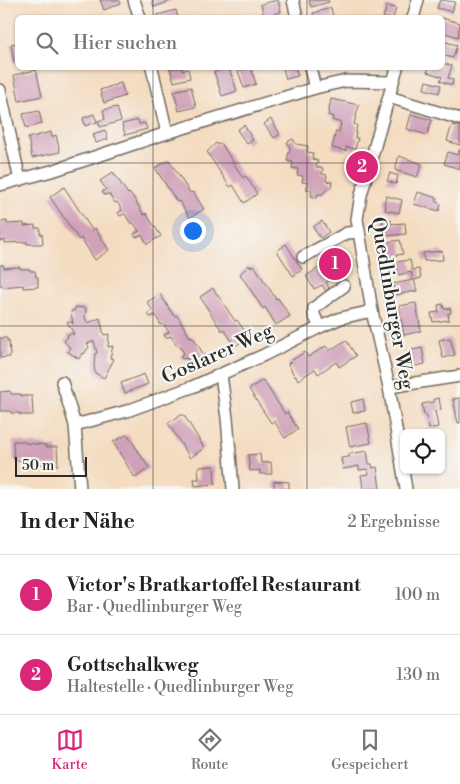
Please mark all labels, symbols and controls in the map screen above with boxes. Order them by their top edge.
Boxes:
search box [15,15,445,70]
icon: search [33,29,61,57]
text: Hier suchen [73,31,177,55]
pin: 2 [346,148,378,186]
street label: Quedlinburger Weg [364,215,419,392]
your location [180,218,206,244]
pin: 1 [319,245,351,283]
street label: Goslarer Weg [158,318,278,390]
map controls [400,429,445,474]
button: locate [400,429,445,474]
scale bar [15,454,88,477]
text: 50 m [22,457,54,475]
text: In der Nähe [20,509,135,535]
text: 2 Ergebnisse [348,512,440,532]
text: Victor's Bratkartoffel Restaurant [67,573,361,597]
text: 1 [32,585,40,605]
text: 100 m [395,585,440,605]
text: Bar · Quedlinburger Weg [67,597,242,617]
text: Gottschalkweg [67,653,198,677]
text: 2 [31,665,41,685]
text: 130 m [396,665,440,685]
text: Haltestelle · Quedlinburger Weg [67,677,293,697]
tab: Karte [52,726,88,774]
tab: Route [191,726,228,774]
tab: Gespeichert [331,726,408,774]

